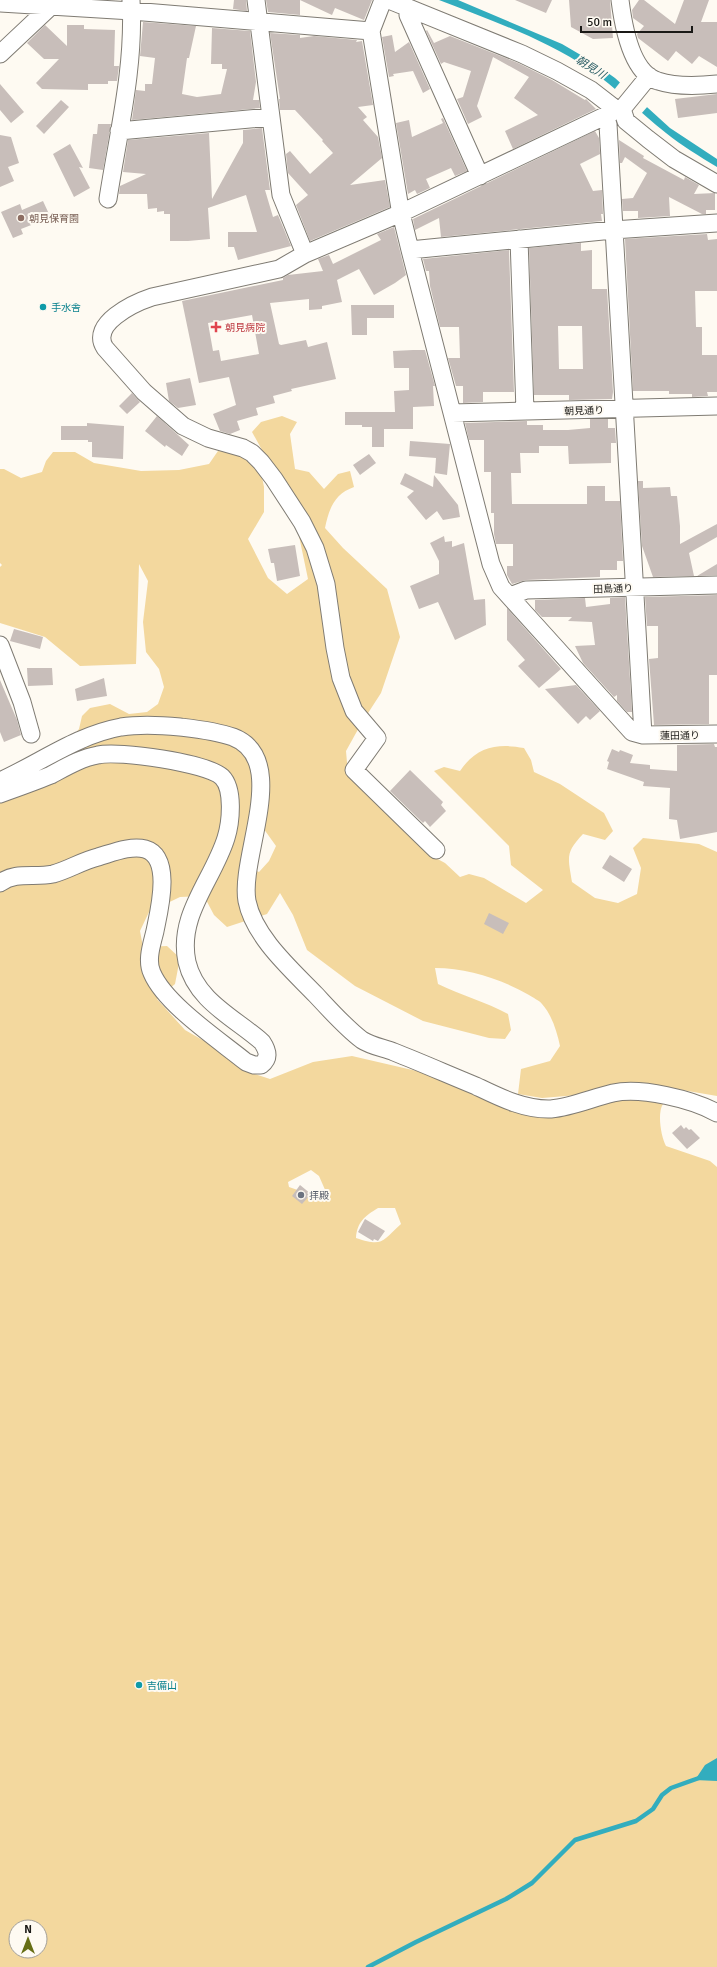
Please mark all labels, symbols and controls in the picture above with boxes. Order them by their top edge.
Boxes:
scale bar [581,8,692,34]
text: 50 m [587,15,612,30]
water label: 朝見川 [573,53,609,82]
marker: 朝見保育園 [16,213,26,223]
place label: 朝見保育園 [29,213,79,225]
marker: 手水舎 [38,302,48,312]
place label: 手水舎 [51,302,81,314]
marker: 朝見病院 [210,321,222,333]
place label: 朝見病院 [225,322,265,334]
street label: 朝見通り [564,404,604,418]
street label: 田島通り [593,582,633,596]
street label: 蓮田通り [660,730,700,742]
marker: 拝殿 [296,1190,306,1200]
place label: 拝殿 [309,1190,329,1202]
marker: 吉備山 [134,1680,144,1690]
place label: 吉備山 [147,1680,177,1692]
north arrow [8,1919,48,1959]
text: N [24,1923,32,1936]

